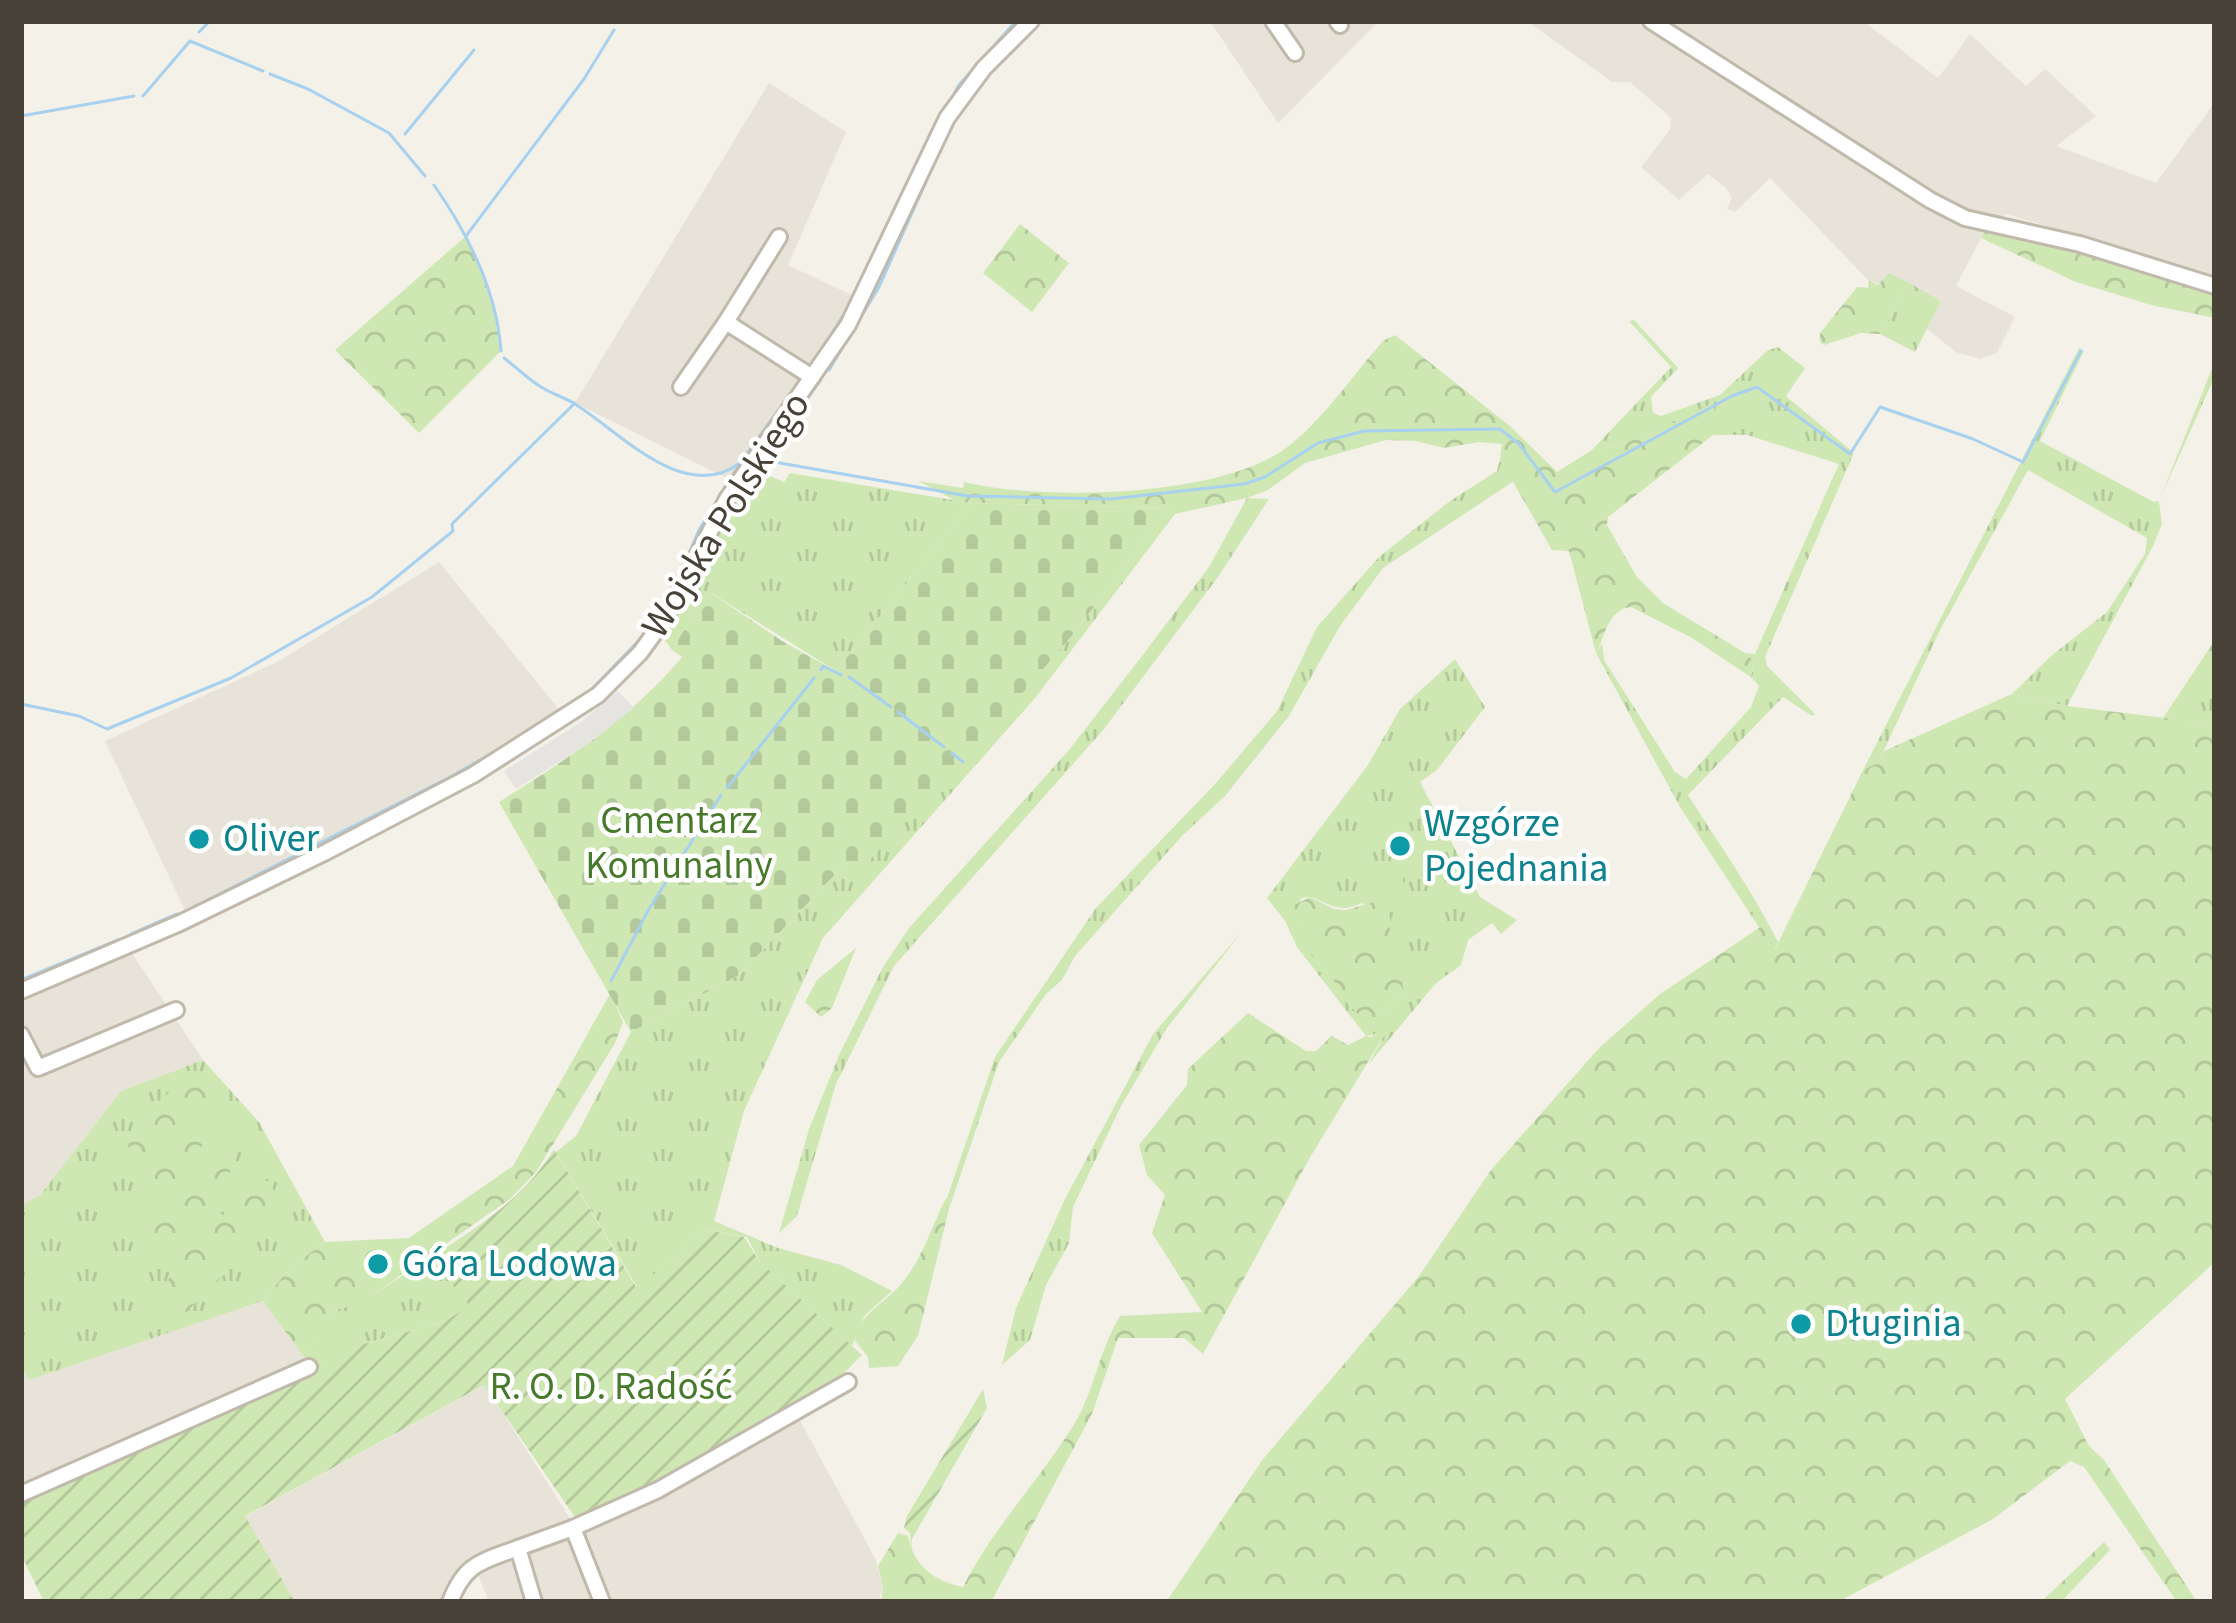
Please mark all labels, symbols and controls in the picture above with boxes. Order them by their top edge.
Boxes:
street label: Wojska Polskiego [628,381,824,649]
park label: Cmentarz Komunalny [585,793,773,894]
place label: Wzgórze Pojednania [1424,796,1608,897]
place label: Oliver [223,811,320,867]
marker: Oliver [186,826,212,852]
marker: Wzgórze Pojednania [1387,833,1413,859]
place label: Góra Lodowa [402,1236,617,1292]
marker: Góra Lodowa [365,1251,391,1277]
place label: Długinia [1825,1296,1962,1352]
marker: Długinia [1788,1311,1814,1337]
park label: R. O. D. Radość [489,1359,733,1415]

